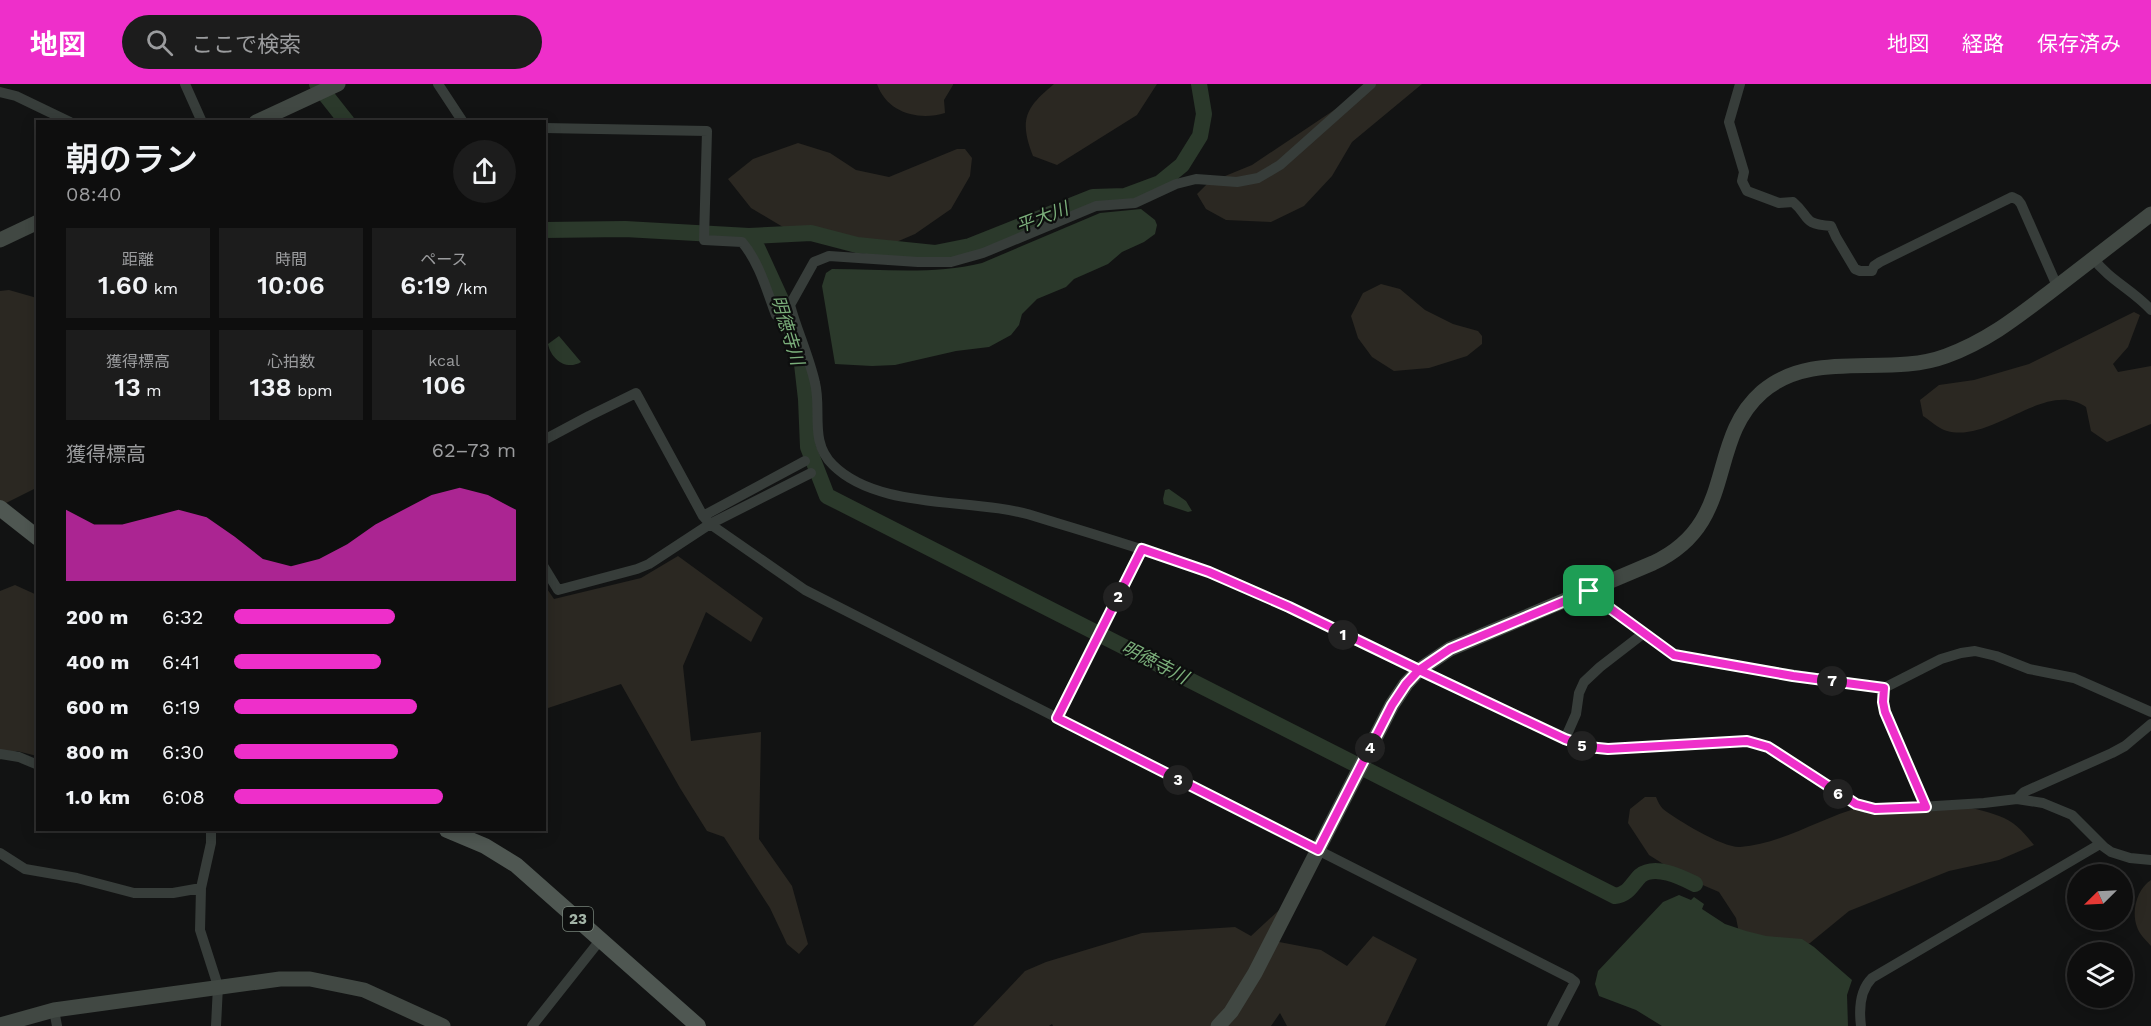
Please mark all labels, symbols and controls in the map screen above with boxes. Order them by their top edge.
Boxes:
search box [122,15,542,69]
icon: search [143,26,176,59]
text: 地図 [30,28,86,61]
text: 地図 [1887,31,1929,56]
text: 経路 [1962,31,2004,56]
text: 保存済み [2037,31,2121,56]
text: ここで検索 [191,32,301,57]
text: 朝のラン [66,140,198,179]
button: share [453,140,516,203]
text: 08:40 [66,182,121,206]
water label: 平大川 [1013,197,1073,236]
text: 距離 [122,250,154,269]
text: 時間 [275,250,307,269]
text: ペース [420,250,468,269]
text: 1.60 [98,270,148,300]
text: 10:06 [257,270,325,300]
text: 6:19 [400,270,451,300]
text: km [148,279,178,298]
text: /km [451,279,488,298]
water label: 明徳寺川 [767,293,809,369]
text: kcal [428,351,460,370]
text: 獲得標高 [106,352,170,371]
text: 心拍数 [267,352,315,371]
text: 106 [422,370,466,400]
text: 13 [115,372,141,402]
text: 138 [249,372,292,402]
text: m [141,381,161,400]
text: bpm [292,381,333,400]
text: 62–73 m [432,438,516,462]
text: 獲得標高 [66,442,146,466]
pin [1563,565,1614,616]
icon: arrive [1572,574,1605,607]
pin: 2 [1103,582,1133,612]
text: 2 [1113,587,1123,606]
text: 200 m [66,605,128,629]
text: 6:32 [162,605,203,629]
pin: 1 [1328,620,1358,650]
text: 1 [1340,625,1346,644]
water label: 明徳寺川 [1118,636,1194,689]
text: 400 m [66,650,129,674]
text: 6:41 [162,650,200,674]
pin: 7 [1817,666,1847,696]
text: 7 [1827,671,1837,690]
text: 600 m [66,695,129,719]
text: 6:19 [162,695,200,719]
pin: 5 [1567,731,1597,761]
pin: 4 [1355,733,1385,763]
text: 5 [1577,736,1587,755]
text: 4 [1365,738,1375,757]
text: 800 m [66,740,129,764]
text: 6:30 [162,740,204,764]
pin: 3 [1163,765,1193,795]
text: 3 [1173,770,1183,789]
pin: 6 [1823,779,1853,809]
text: 6 [1833,784,1843,803]
text: 1.0 km [66,785,130,809]
text: 6:08 [162,785,205,809]
north arrow [2067,864,2133,930]
map controls [2067,864,2133,1008]
road number: 23 [563,907,593,931]
button: layers [2067,942,2133,1008]

